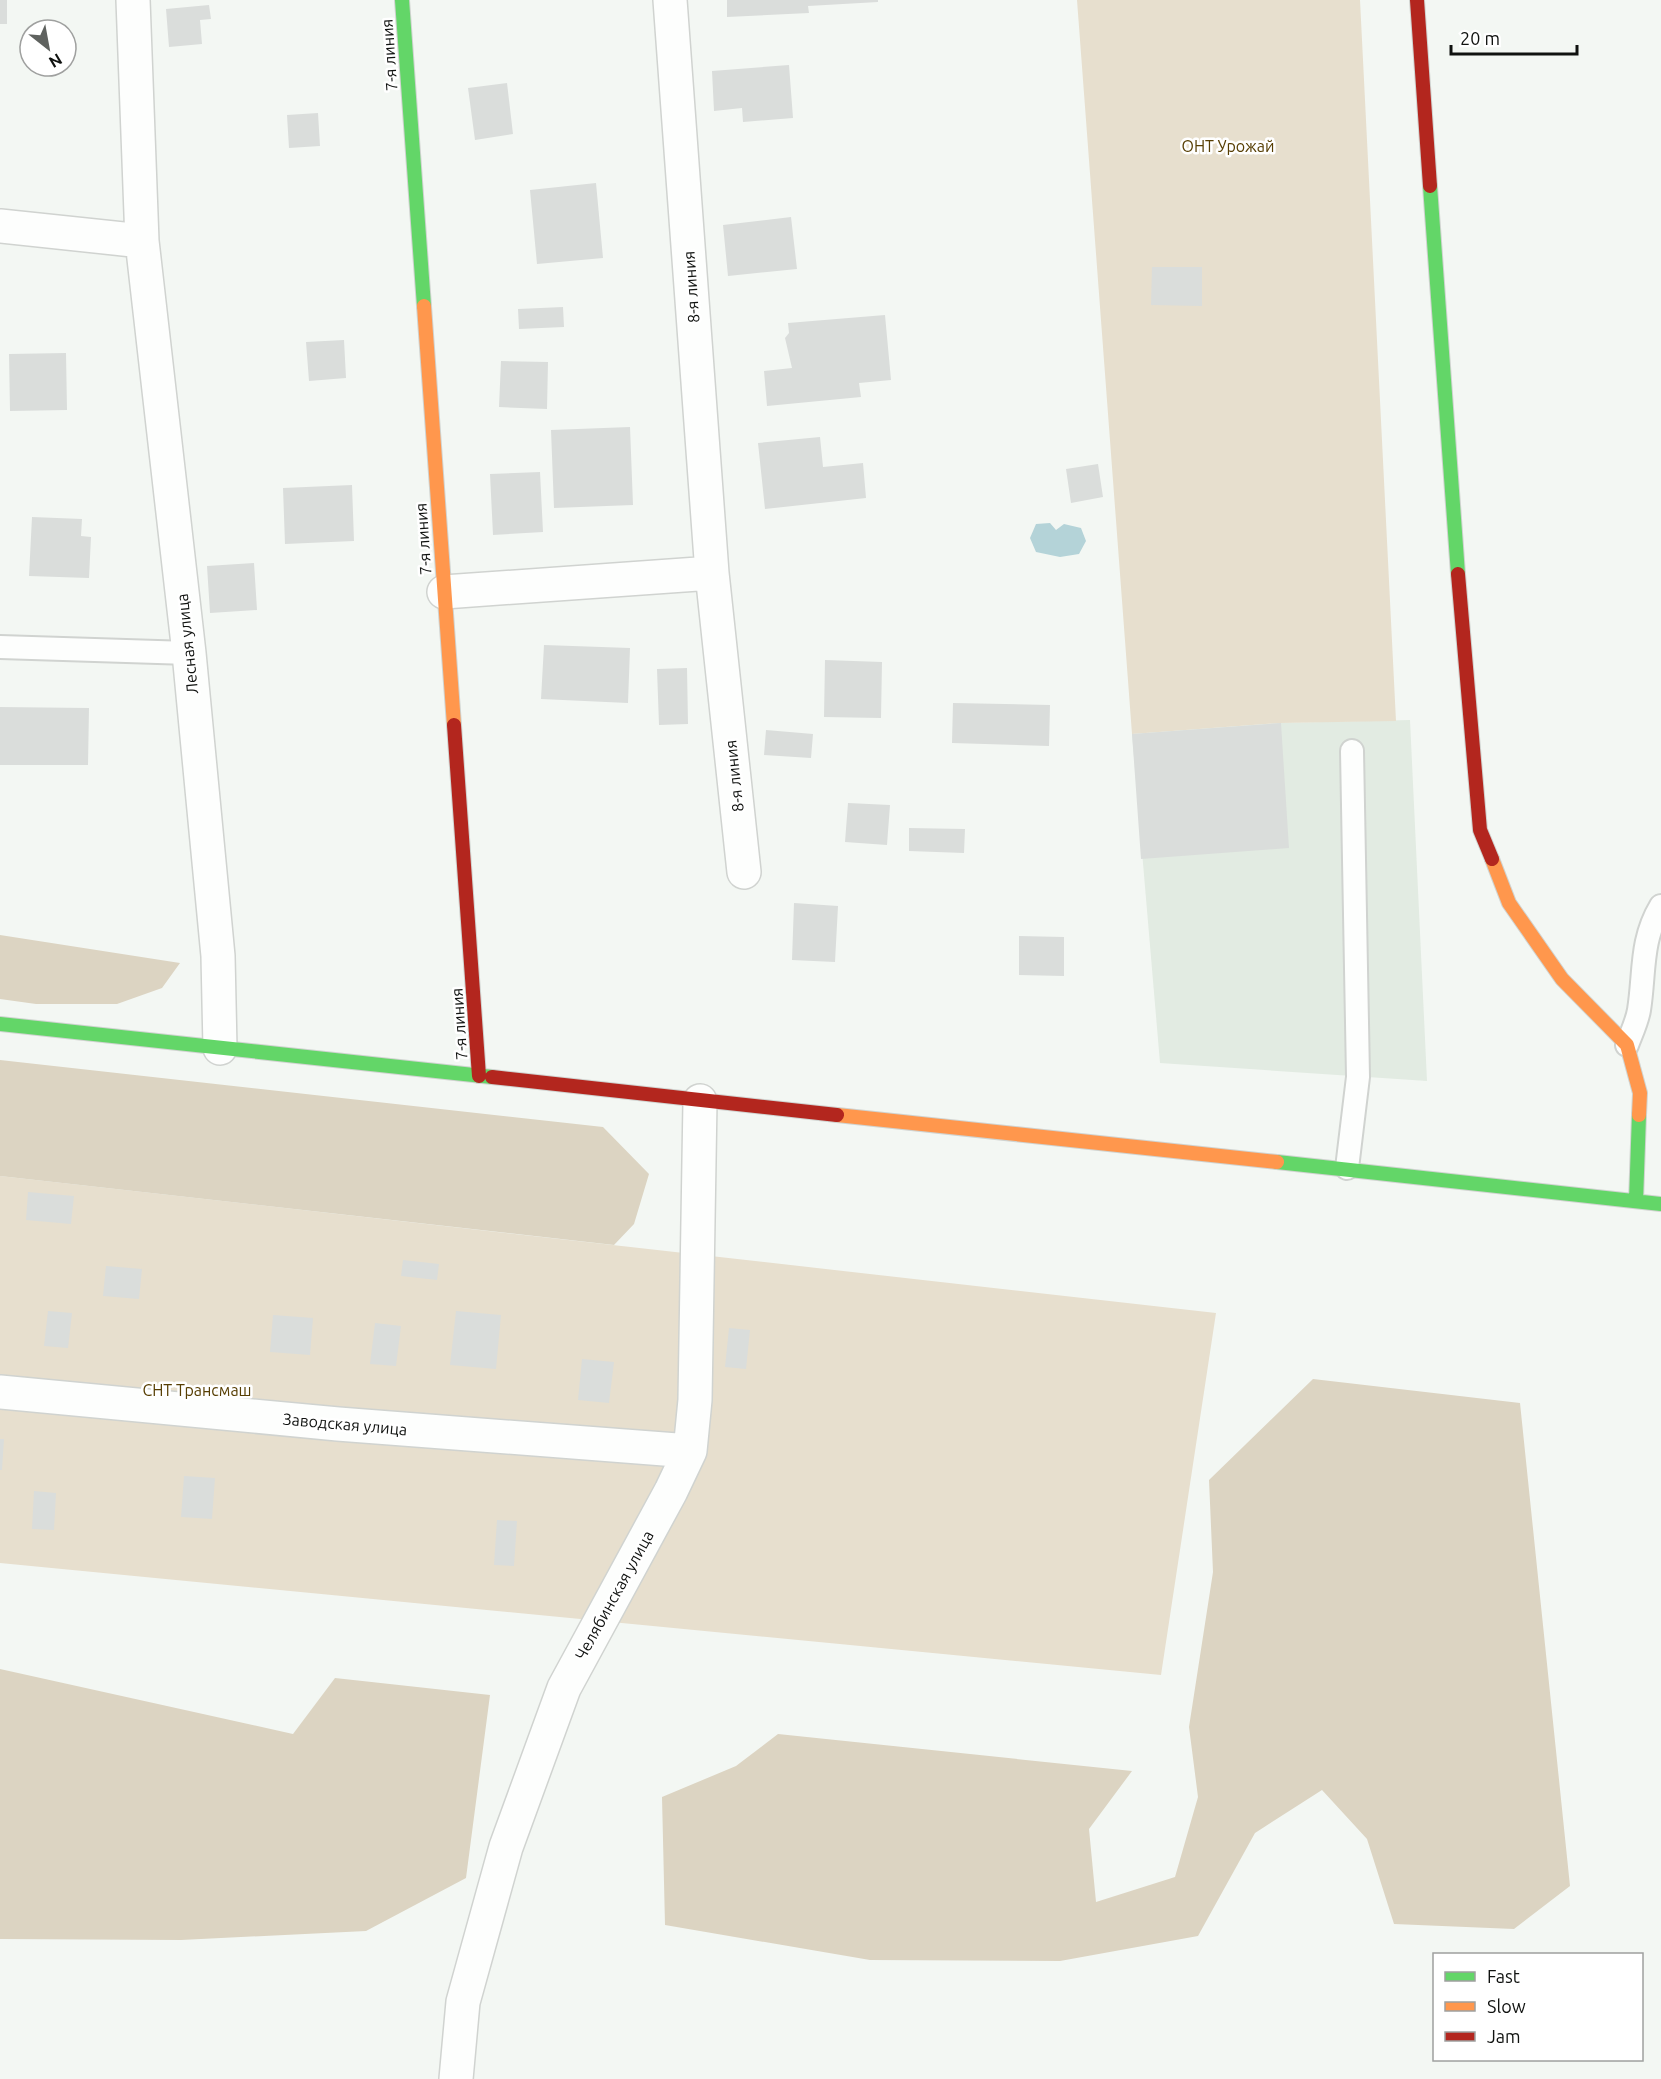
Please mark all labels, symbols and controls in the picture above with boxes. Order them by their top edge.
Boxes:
north arrow [18,18,78,78]
street label: 7-я линия [378,18,400,92]
scale bar [1451,18,1577,56]
text: 20 m [1460,28,1500,48]
text: N [46,50,65,72]
park label: ОНТ Урожай [1181,137,1275,155]
street label: 8-я линия [680,250,702,324]
street label: 7-я линия [412,502,434,576]
street label: Лесная улица [173,593,201,695]
street label: 8-я линия [721,739,747,813]
street label: 7-я линия [448,987,470,1061]
park label: СНТ Трансмаш [142,1381,252,1399]
street label: Заводская улица [282,1410,408,1438]
street label: Челябинская улица [571,1527,657,1663]
legend [1433,1953,1643,2061]
text: Fast [1487,1966,1520,1986]
text: Slow [1487,1996,1526,2016]
text: Jam [1487,2026,1521,2046]

